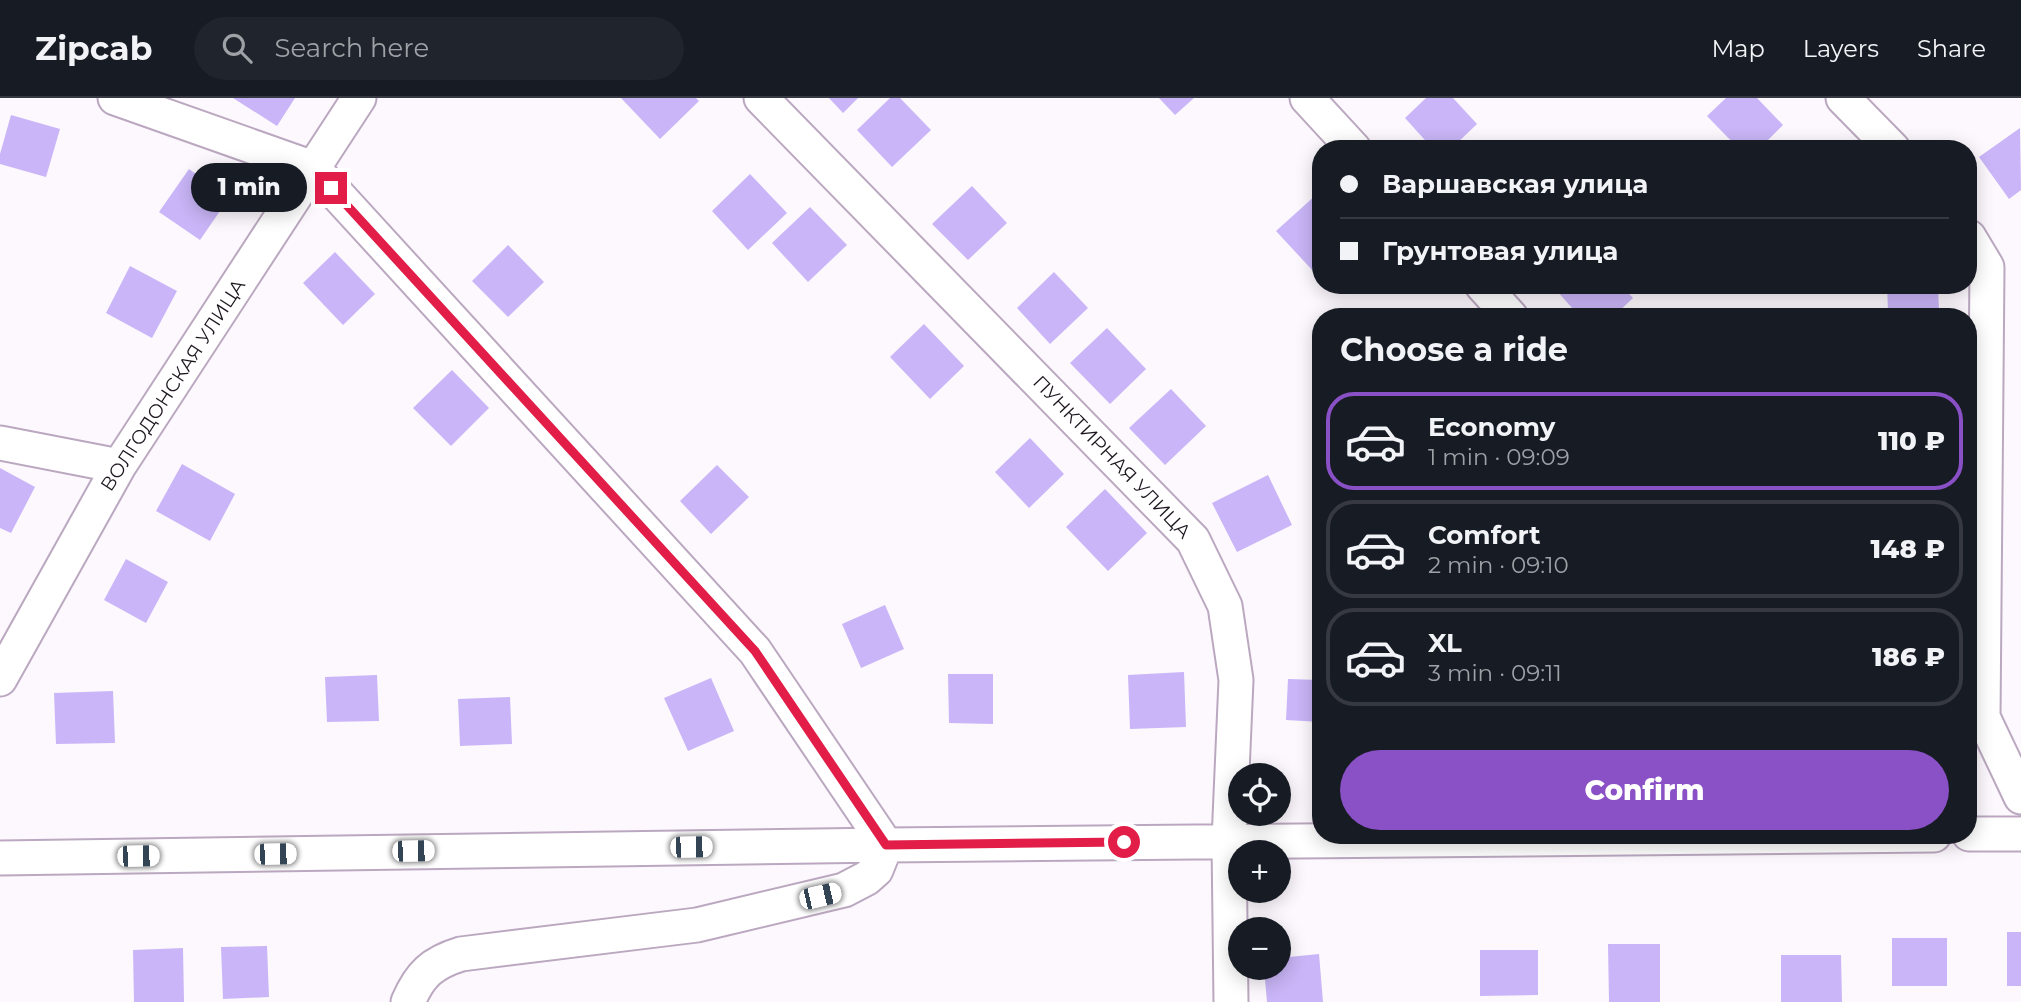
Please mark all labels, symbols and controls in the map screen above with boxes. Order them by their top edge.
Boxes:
search box [194,17,684,80]
text: Zipcab [35,28,152,68]
icon: search [218,29,256,67]
text: Search here [274,32,429,64]
text: Map [1711,34,1765,63]
text: Layers [1803,34,1879,63]
text: Share [1917,34,1986,63]
callout: 1 min [191,164,306,212]
text: Варшавская улица [1382,168,1648,200]
route end [315,172,347,204]
text: 1 min [217,173,281,201]
text: Грунтовая улица [1382,235,1618,267]
street label: ВОЛГОДОНСКАЯ УЛИЦА [96,275,250,495]
text: Choose a ride [1340,330,1568,369]
street label: ПУНКТИРНАЯ УЛИЦА [1028,371,1196,543]
icon: car [1344,410,1407,473]
text: Economy [1428,411,1555,443]
text: 110 ₽ [1878,425,1945,457]
text: 1 min · 09:09 [1428,443,1570,471]
icon: car [1344,518,1407,581]
text: Comfort [1428,519,1540,551]
text: 148 ₽ [1871,533,1945,565]
text: 2 min · 09:10 [1428,551,1569,579]
icon: car [1344,626,1407,689]
text: XL [1428,627,1462,659]
text: 186 ₽ [1872,641,1945,673]
text: 3 min · 09:11 [1428,659,1562,687]
button: Confirm [1340,750,1949,830]
map controls [1228,763,1291,980]
button: locate [1228,763,1291,826]
route start [1108,826,1140,858]
car [670,836,713,858]
car [392,840,435,862]
button: + [1228,840,1291,903]
car [254,843,297,865]
car [117,845,160,867]
car [798,881,843,911]
button: − [1228,917,1291,980]

